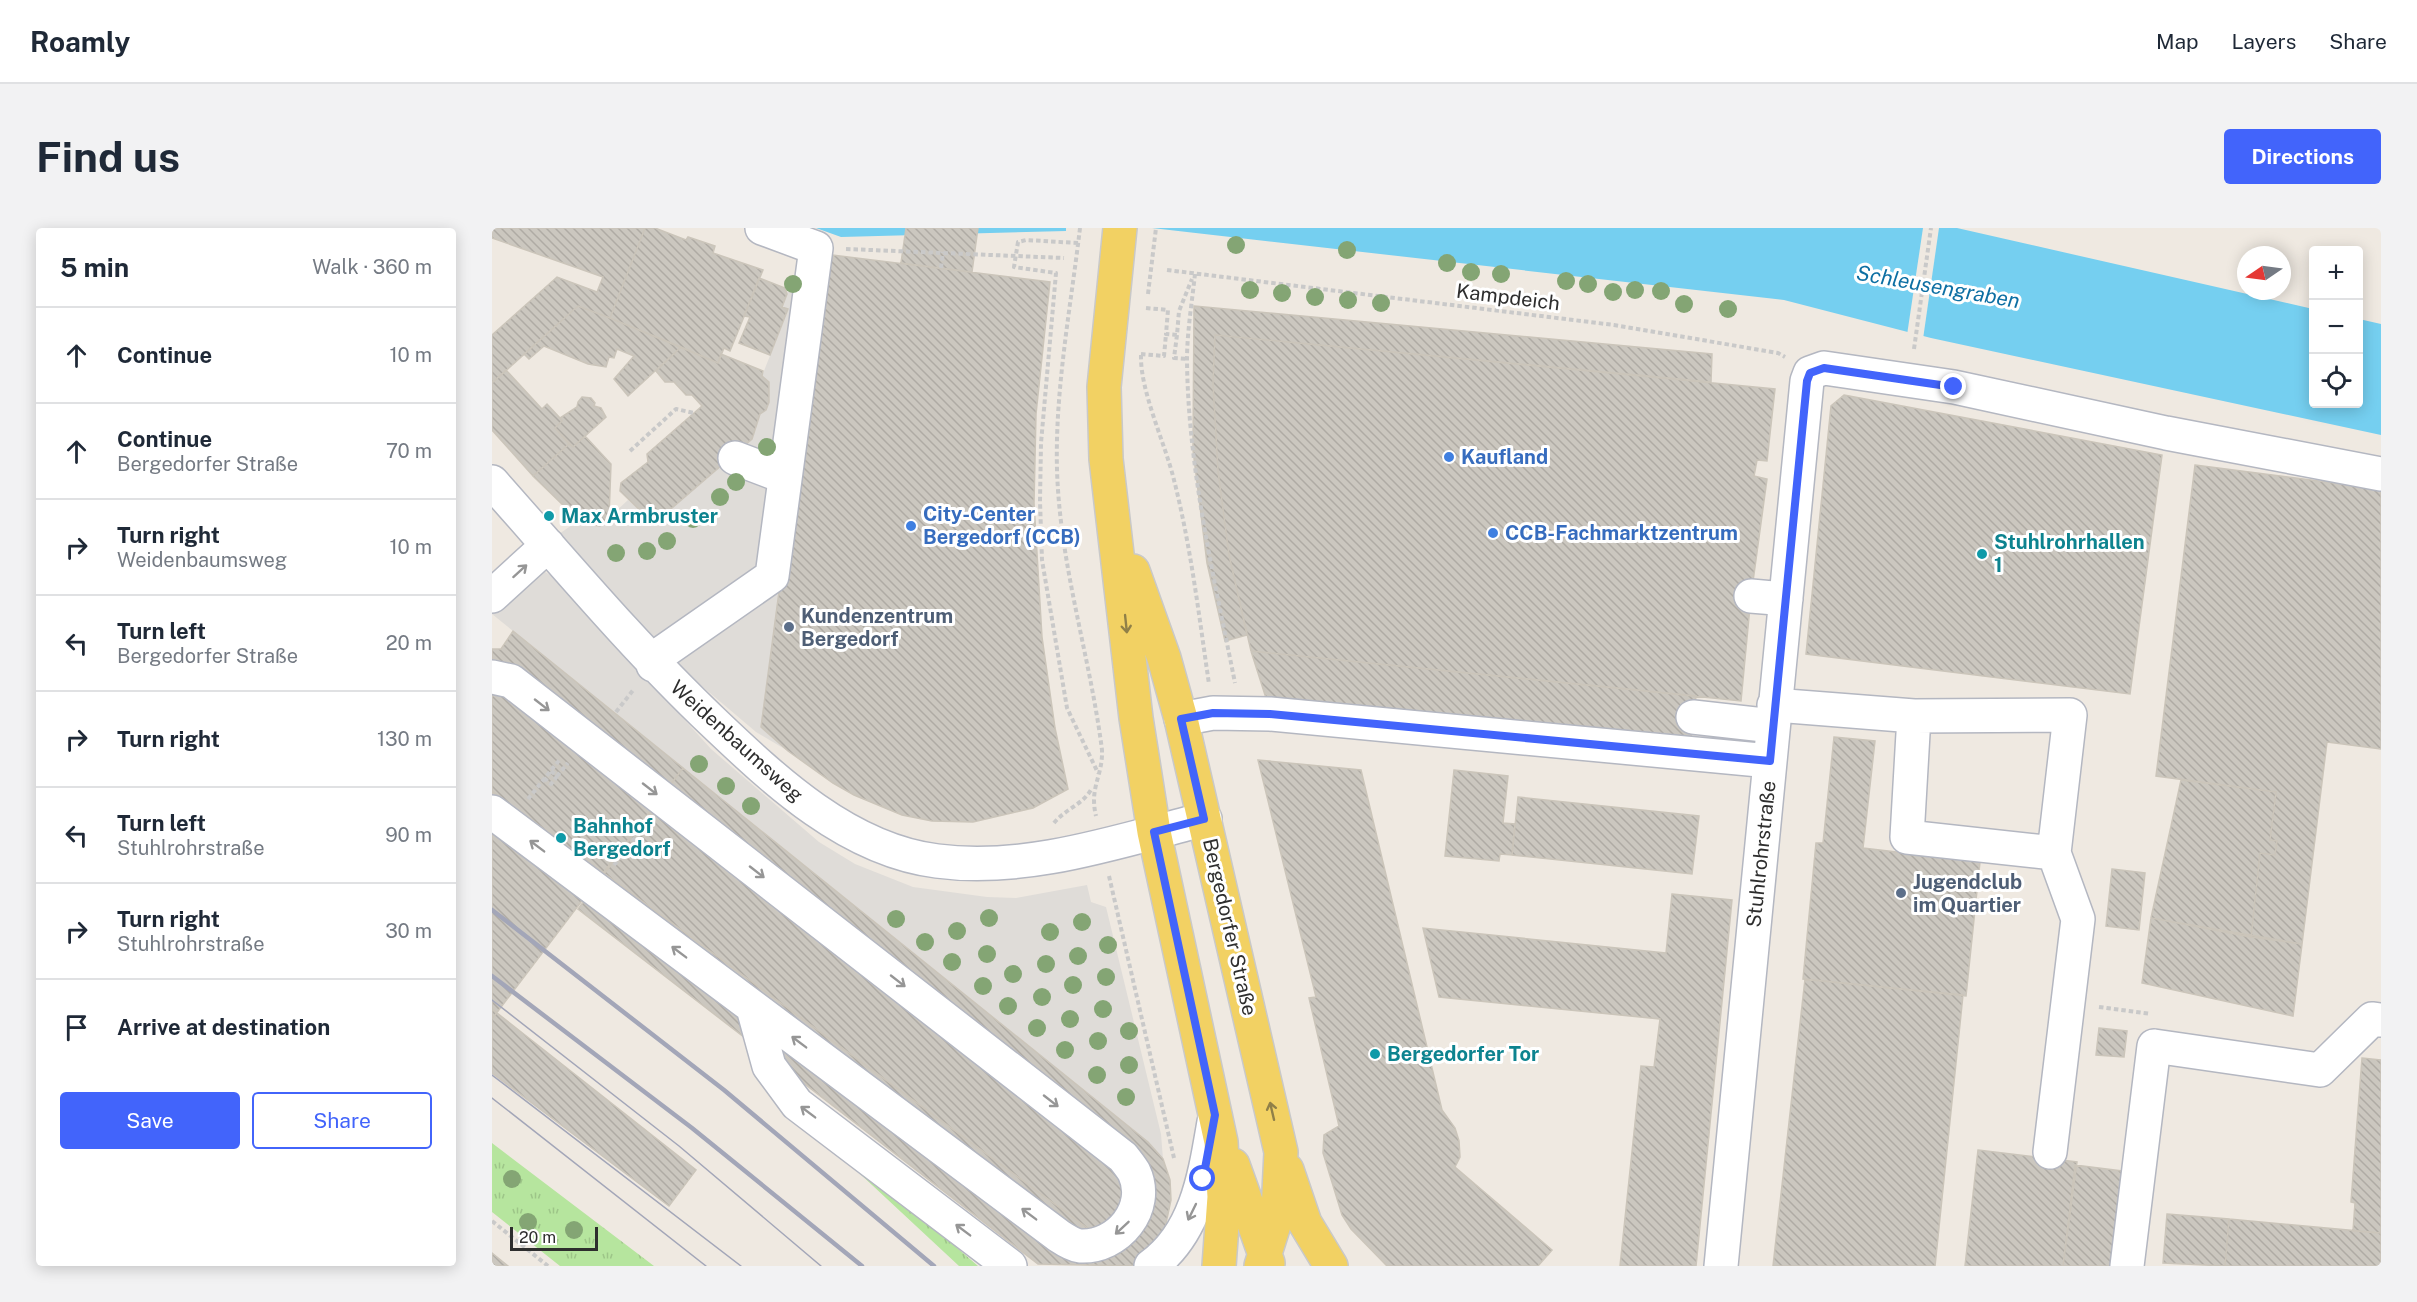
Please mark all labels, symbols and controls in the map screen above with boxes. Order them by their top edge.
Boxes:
text: Roamly [30,25,130,58]
text: Map [2156,29,2199,54]
text: Layers [2232,29,2296,54]
text: Share [2329,29,2387,54]
button: Directions [2224,129,2381,184]
text: Find us [36,132,180,181]
north arrow [2237,246,2291,300]
map controls [2309,246,2363,408]
button: + [2309,246,2363,300]
text: 5 min [60,252,129,283]
text: Walk · 360 m [312,255,432,279]
water label: Schleusengraben [1855,260,2022,313]
street label: Kampdeich [1455,279,1561,315]
button: − [2309,300,2363,354]
icon: ahead [60,339,93,372]
text: Continue [117,342,212,368]
text: 10 m [389,343,432,367]
button: locate [2309,354,2363,408]
route end [1940,373,1966,399]
text: Continue [117,426,212,452]
icon: ahead [60,435,93,468]
text: 70 m [386,439,432,463]
place label: Kaufland [1461,445,1548,469]
marker: Kaufland [1442,450,1456,464]
text: Bergedorfer Straße [117,452,298,476]
place label: City-Center Bergedorf (CCB) [923,502,1081,549]
place label: Max Armbruster [561,504,718,528]
marker: Max Armbruster [542,509,556,523]
marker: City-Center Bergedorf (CCB) [904,519,918,533]
place label: CCB-Fachmarktzentrum [1505,521,1738,545]
text: Turn right [117,522,220,548]
marker: CCB-Fachmarktzentrum [1486,526,1500,540]
place label: Stuhlrohrhallen 1 [1994,530,2145,577]
icon: right [60,531,93,564]
text: 10 m [389,535,432,559]
marker: Stuhlrohrhallen 1 [1975,547,1989,561]
text: Weidenbaumsweg [117,548,287,572]
one-way arrow [512,564,527,578]
place label: Kundenzentrum Bergedorf [801,604,953,651]
one-way arrow [1121,614,1132,634]
text: Turn left [117,618,206,644]
marker: Kundenzentrum Bergedorf [782,620,796,634]
icon: left [60,627,93,660]
text: 20 m [386,631,432,655]
text: Bergedorfer Straße [117,644,298,668]
street label: Weidenbaumsweg [666,675,808,807]
one-way arrow [534,698,550,711]
icon: right [60,723,93,756]
text: Turn right [117,726,220,752]
text: 130 m [377,727,432,751]
street label: Stuhlrohrstraße [1741,779,1781,929]
one-way arrow [642,782,658,795]
text: Turn left [117,810,206,836]
place label: Bahnhof Bergedorf [573,814,671,861]
icon: left [60,819,93,852]
text: 90 m [385,823,432,847]
marker: Bahnhof Bergedorf [554,831,568,845]
text: Stuhlrohrstraße [117,836,264,860]
street label: Bergedorfer Straße [1198,836,1262,1018]
one-way arrow [529,839,545,852]
one-way arrow [749,866,765,879]
place label: Jugendclub im Quartier [1913,870,2022,917]
marker: Jugendclub im Quartier [1894,886,1908,900]
text: Turn right [117,906,220,932]
icon: right [60,915,93,948]
text: 30 m [385,919,432,943]
text: Stuhlrohrstraße [117,932,264,956]
one-way arrow [671,946,687,958]
one-way arrow [889,975,905,988]
icon: arrive [60,1011,93,1044]
text: Arrive at destination [117,1014,330,1040]
one-way arrow [791,1036,807,1048]
place label: Bergedorfer Tor [1387,1042,1539,1066]
marker: Bergedorfer Tor [1368,1047,1382,1061]
button: Save [60,1092,240,1149]
button: Share [252,1092,432,1149]
one-way arrow [1043,1095,1059,1108]
one-way arrow [1266,1102,1277,1121]
one-way arrow [801,1106,817,1118]
route start [1189,1165,1215,1191]
one-way arrow [1186,1203,1198,1221]
one-way arrow [1021,1208,1037,1221]
one-way arrow [1115,1221,1130,1235]
scale bar [510,1224,598,1252]
one-way arrow [956,1224,972,1237]
text: 20 m [519,1228,556,1247]

